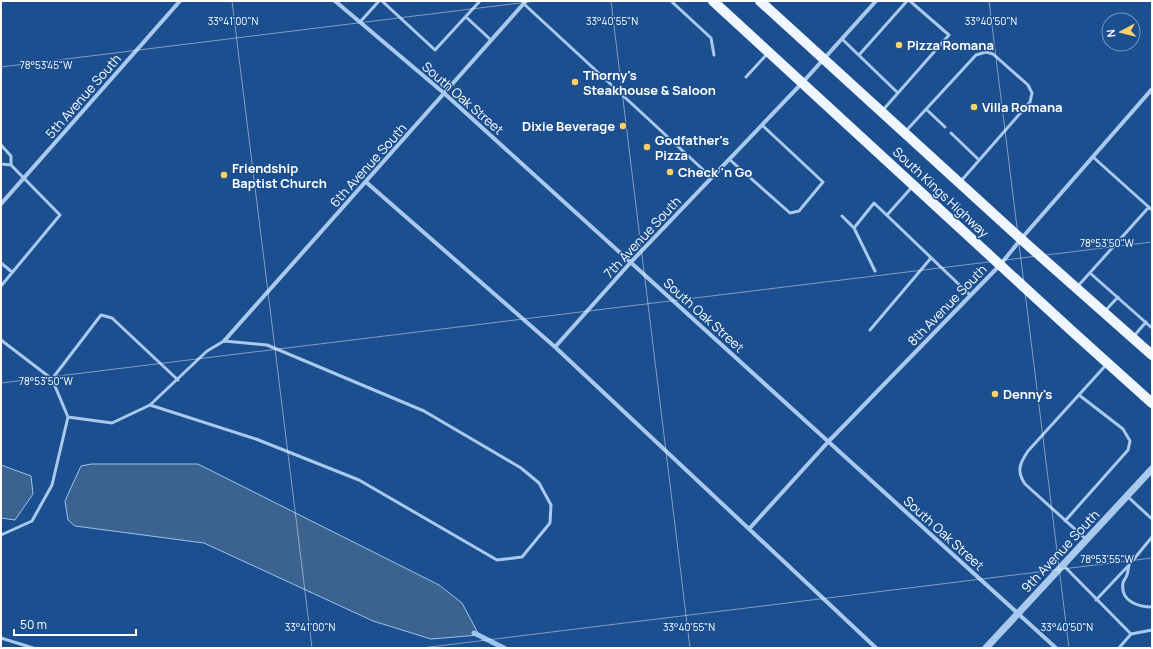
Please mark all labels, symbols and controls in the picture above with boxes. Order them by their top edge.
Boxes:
north arrow [1101,12,1141,52]
text: 33°41'00"N [208,14,258,28]
text: 33°40'55"N [586,14,638,28]
text: 33°40'50"N [965,14,1017,28]
text: N [1103,28,1119,38]
place label: Pizza Romana [907,36,994,54]
marker: Pizza Romana [894,40,904,50]
street label: 5th Avenue South [41,50,125,142]
street label: South Oak Street [418,57,508,139]
text: 78°53'45"W [20,58,73,72]
place label: Thorny's Steakhouse & Saloon [583,66,716,99]
marker: Thorny's Steakhouse & Saloon [570,77,580,87]
place label: Villa Romana [982,98,1063,116]
marker: Villa Romana [969,102,979,112]
place label: Dixie Beverage [522,117,615,135]
street label: 6th Avenue South [325,119,411,211]
marker: Dixie Beverage [618,121,628,131]
place label: Godfather's Pizza [655,131,729,164]
marker: Godfather's Pizza [642,142,652,152]
street label: South Kings Highway [889,143,993,241]
place label: Friendship Baptist Church [232,159,327,192]
place label: Check 'n Go [678,163,752,181]
marker: Check 'n Go [665,167,675,177]
marker: Friendship Baptist Church [219,170,229,180]
street label: 7th Avenue South [599,192,685,282]
text: 78°53'50"W [1080,236,1135,250]
street label: 8th Avenue South [904,260,990,350]
street label: South Oak Street [660,274,748,356]
text: 78°53'50"W [19,374,74,388]
place label: Denny's [1003,385,1052,403]
marker: Denny's [990,389,1000,399]
street label: South Oak Street [900,492,988,574]
street label: 9th Avenue South [1017,506,1103,596]
text: 78°53'55"W [1080,552,1134,566]
scale bar [14,611,136,637]
text: 50 m [20,616,47,633]
text: 33°41'00"N [285,620,335,634]
text: 33°40'55"N [663,620,715,634]
text: 33°40'50"N [1041,620,1093,634]

